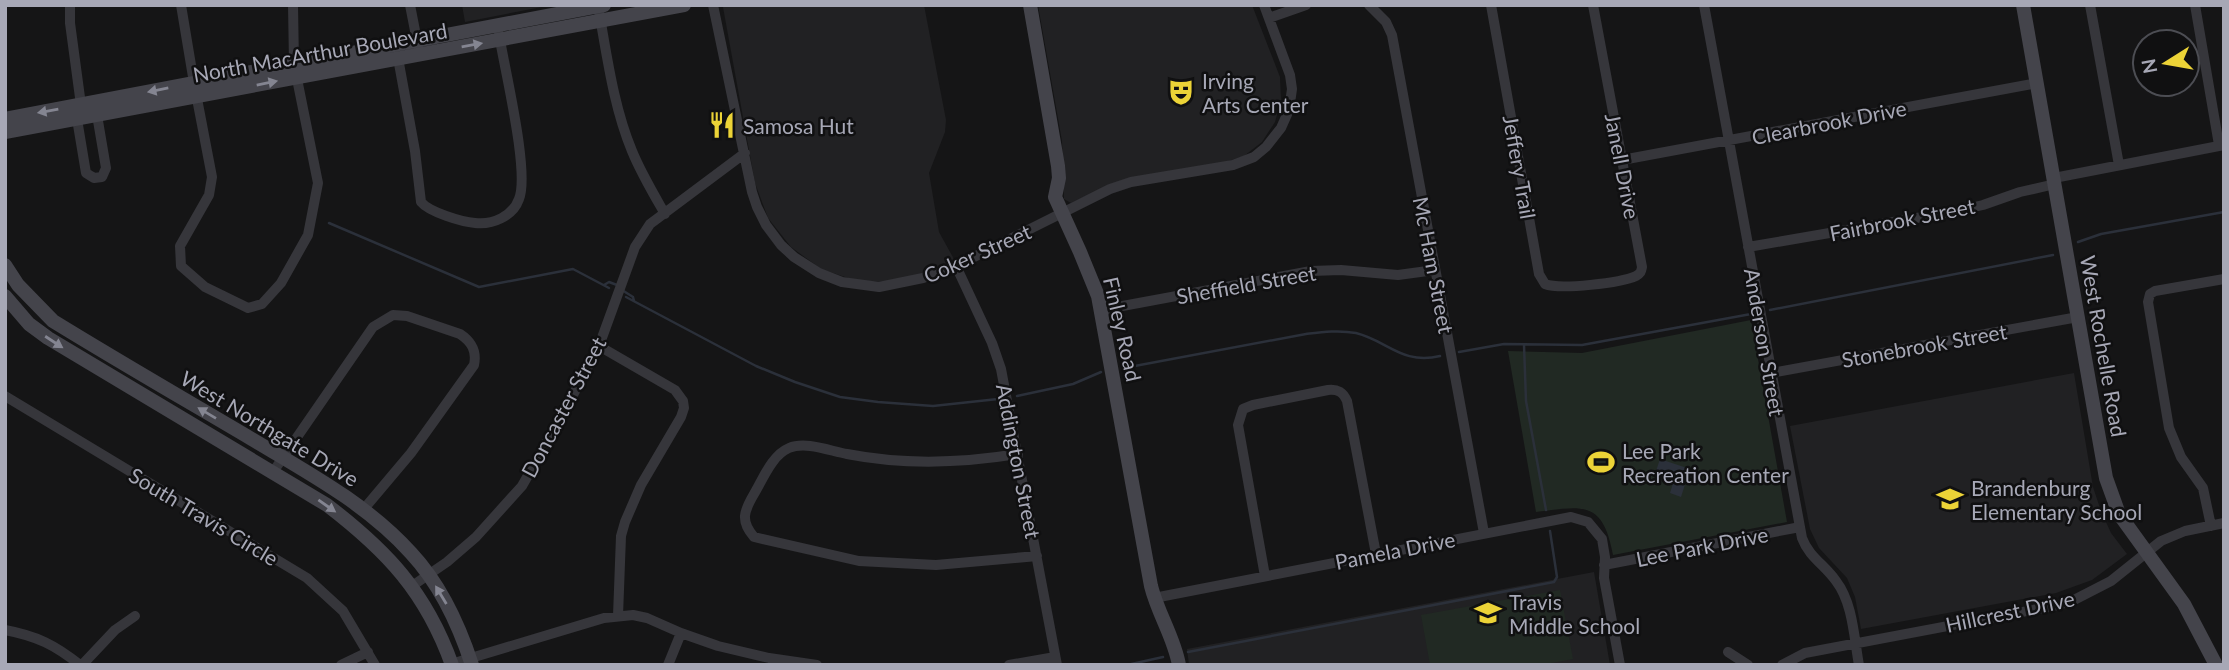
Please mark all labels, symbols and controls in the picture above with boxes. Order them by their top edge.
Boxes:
street label: North MacArthur Boulevard [191,17,449,87]
north arrow [2131,28,2201,98]
one-way arrow [461,40,483,51]
text: N [2136,57,2162,76]
place label: Irving Arts Center [1202,68,1309,117]
one-way arrow [256,77,278,88]
theatre icon: Irving Arts Center [1166,77,1196,107]
one-way arrow [147,85,169,96]
street label: Clearbrook Drive [1750,95,1908,149]
one-way arrow [37,106,59,117]
restaurant icon: Samosa Hut [707,110,737,140]
street label: Janell Drive [1601,111,1645,221]
place label: Samosa Hut [743,113,854,138]
street label: Jeffery Trail [1499,113,1541,221]
street label: Fairbrook Street [1827,193,1977,245]
street label: Mc Ham Street [1408,195,1460,336]
street label: Coker Street [919,218,1035,288]
street label: West Rochelle Road [2076,253,2132,439]
street label: Sheffield Street [1174,259,1318,309]
street label: Anderson Street [1740,266,1790,418]
street label: Finley Road [1099,274,1147,384]
street label: Stonebrook Street [1839,318,2009,372]
street label: Doncaster Street [515,332,611,481]
one-way arrow [45,336,64,349]
street label: West Northgate Drive [176,365,364,491]
street label: Addington Street [992,382,1046,541]
one-way arrow [197,406,216,419]
place label: Lee Park Recreation Center [1622,438,1789,487]
sports icon: Lee Park Recreation Center [1586,447,1616,477]
street label: South Travis Circle [125,462,283,570]
place label: Brandenburg Elementary School [1971,475,2142,524]
school or university icon: Brandenburg Elementary School [1935,484,1965,514]
one-way arrow [318,499,336,513]
street label: Lee Park Drive [1634,521,1770,571]
street label: Pamela Drive [1333,526,1457,574]
street label: Hillcrest Drive [1943,585,2077,637]
one-way arrow [435,586,447,605]
place label: Travis Middle School [1509,589,1640,638]
school or university icon: Travis Middle School [1473,598,1503,628]

